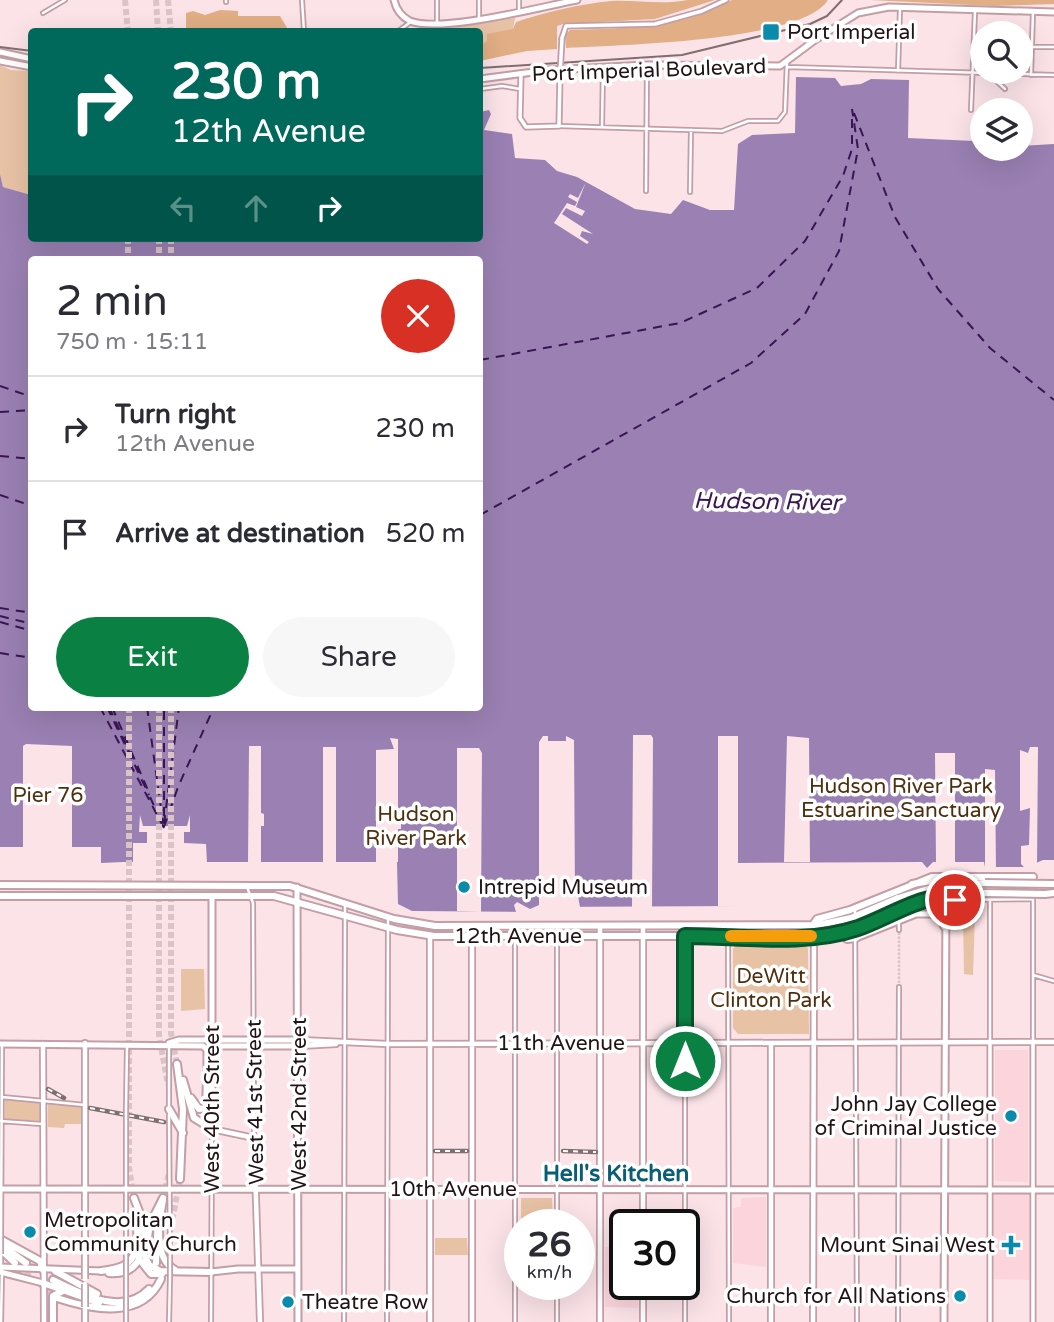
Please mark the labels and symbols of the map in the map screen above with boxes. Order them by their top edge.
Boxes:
place label: Port Imperial [787,20,916,45]
marker: Port Imperial [761,22,781,42]
street label: Port Imperial Boulevard [531,54,767,87]
water label: Hudson River [693,487,844,517]
park label: Hudson River Park Estuarine Sanctuary [801,774,1001,823]
park label: Pier 76 [13,783,83,808]
park label: Hudson River Park [365,802,467,851]
pin [925,870,985,930]
place label: Intrepid Museum [478,875,648,900]
marker: Intrepid Museum [456,879,472,895]
street label: 12th Avenue [454,924,582,949]
park label: DeWitt Clinton Park [710,964,832,1013]
street label: West 42nd Street [287,1017,312,1191]
street label: West 41st Street [242,1019,269,1185]
position arrow [648,1024,722,1098]
street label: West 40th Street [200,1025,225,1193]
street label: 11th Avenue [497,1031,625,1056]
place label: John Jay College of Criminal Justice [815,1092,997,1141]
marker: John Jay College of Criminal Justice [1003,1108,1019,1124]
district label: Hell's Kitchen [543,1160,689,1188]
street label: 10th Avenue [389,1177,517,1202]
place label: Metropolitan Community Church [44,1208,237,1257]
speed limit sign: 30 [609,1209,700,1300]
marker: Metropolitan Community Church [22,1224,38,1240]
place label: Mount Sinai West [820,1233,995,1258]
marker: Mount Sinai West [1001,1235,1021,1255]
place label: Church for All Nations [726,1284,946,1309]
marker: Church for All Nations [952,1288,968,1304]
place label: Theatre Row [302,1290,429,1315]
marker: Theatre Row [280,1294,296,1310]

